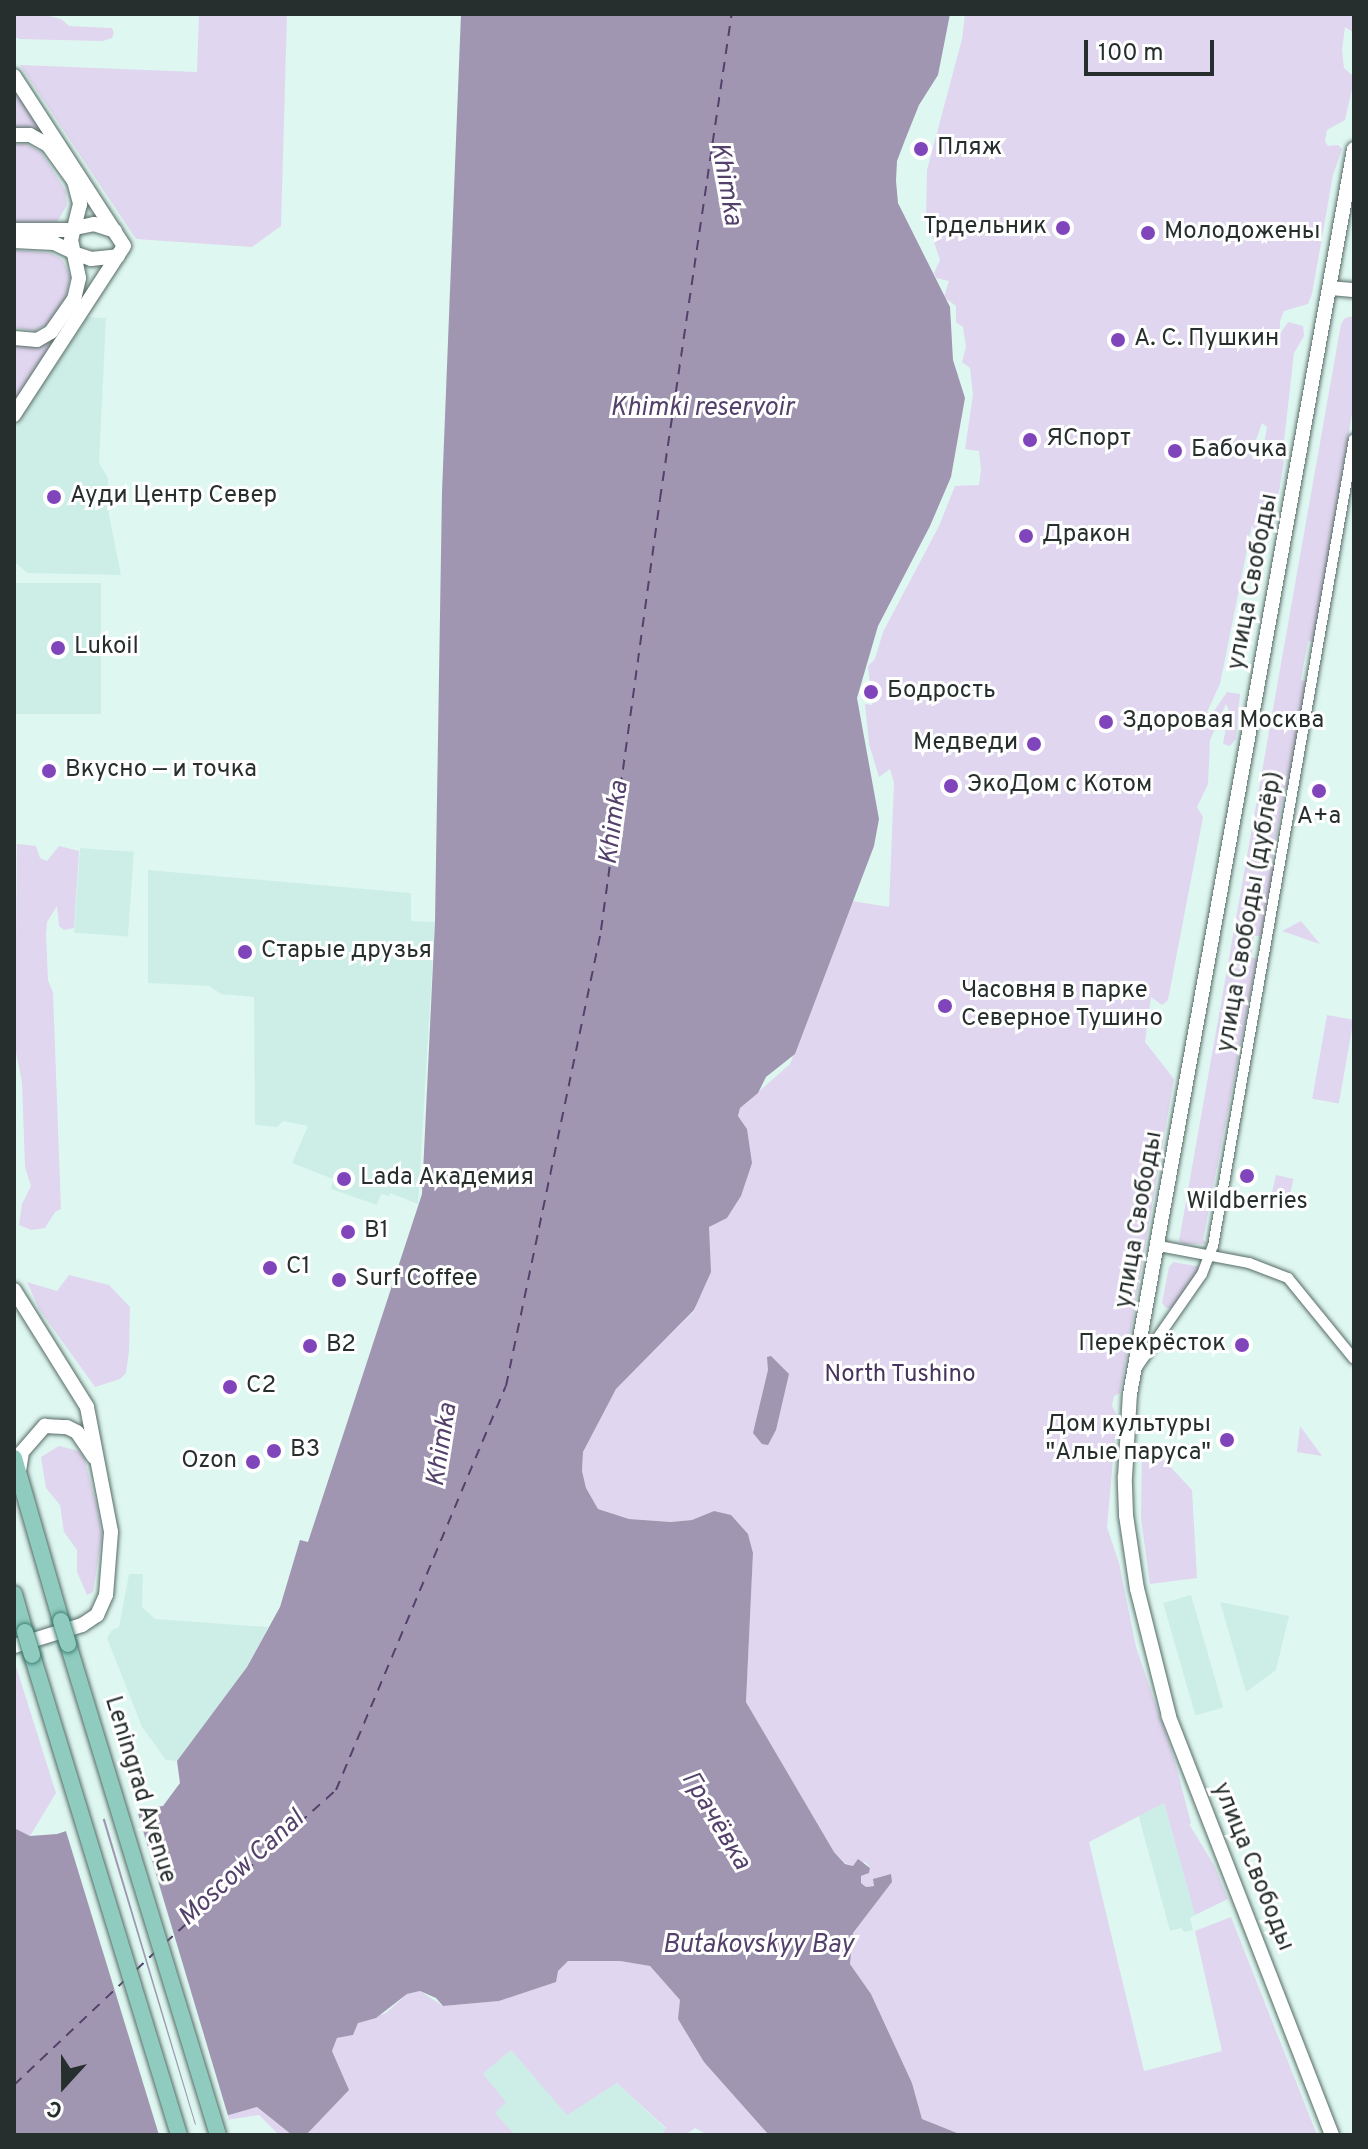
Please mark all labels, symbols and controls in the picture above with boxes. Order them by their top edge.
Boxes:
scale bar [1088,24,1218,74]
text: 100 m [1098,39,1164,69]
place label: Пляж [937,135,1002,163]
water label: Khimka [702,140,748,228]
marker: Пляж [912,140,930,158]
place label: Трдельник [923,214,1047,242]
marker: Трдельник [1054,219,1072,237]
place label: Молодожены [1164,219,1320,247]
marker: Молодожены [1139,224,1157,242]
place label: А. С. Пушкин [1134,326,1279,354]
marker: А. С. Пушкин [1109,331,1127,349]
water label: Khimki reservoir [610,393,794,425]
place label: ЯСпорт [1046,426,1131,454]
marker: ЯСпорт [1021,431,1039,449]
place label: Бабочка [1191,437,1287,465]
marker: Бабочка [1166,442,1184,460]
place label: Ауди Центр Север [70,483,277,511]
marker: Ауди Центр Север [45,488,63,506]
street label: улица Свободы [1223,491,1285,673]
place label: Дракон [1042,522,1130,550]
marker: Дракон [1017,527,1035,545]
place label: Lukoil [74,634,139,662]
marker: Lukoil [49,639,67,657]
place label: Бодрость [887,678,996,706]
marker: Бодрость [862,683,880,701]
place label: Здоровая Москва [1122,708,1324,736]
marker: Здоровая Москва [1097,713,1115,731]
place label: Медведи [913,730,1018,758]
marker: Медведи [1025,735,1043,753]
place label: Вкусно — и точка [65,757,257,785]
marker: Вкусно — и точка [40,762,58,780]
street label: улица Свободы (дублёр) [1212,769,1290,1055]
place label: ЭкоДом с Котом [967,772,1152,800]
marker: ЭкоДом с Котом [942,777,960,795]
water label: Khimka [594,779,636,867]
marker: А+а [1310,782,1328,800]
place label: А+а [1297,804,1341,832]
place label: Старые друзья [261,938,432,966]
marker: Старые друзья [236,943,254,961]
place label: Часовня в парке Северное Тушино [961,978,1164,1034]
marker: Часовня в парке Северное Тушино [936,997,954,1015]
street label: улица Свободы [1110,1129,1170,1311]
place label: Lada Академия [360,1165,534,1193]
marker: Wildberries [1238,1167,1256,1185]
marker: Lada Академия [335,1170,353,1188]
place label: Wildberries [1186,1189,1308,1217]
place label: B1 [364,1218,389,1246]
marker: B1 [339,1223,357,1241]
place label: C1 [286,1254,310,1282]
marker: C1 [261,1259,279,1277]
place label: Surf Coffee [355,1266,478,1294]
marker: Surf Coffee [330,1271,348,1289]
place label: Перекрёсток [1078,1331,1226,1359]
place label: B2 [326,1332,356,1360]
marker: Перекрёсток [1233,1336,1251,1354]
marker: B2 [301,1337,319,1355]
park label: North Tushino [824,1362,976,1390]
place label: C2 [246,1373,276,1401]
marker: C2 [221,1378,239,1396]
water label: Khimka [421,1401,465,1489]
place label: Дом культуры "Алые паруса" [1045,1412,1211,1468]
marker: Дом культуры "Алые паруса" [1218,1431,1236,1449]
place label: B3 [290,1437,320,1465]
marker: B3 [265,1442,283,1460]
place label: Ozon [181,1448,237,1476]
marker: Ozon [244,1453,262,1471]
street label: Leningrad Avenue [97,1693,181,1887]
water label: Грачёвка [673,1766,757,1876]
street label: улица Свободы [1205,1779,1299,1955]
water label: Moscow Canal [173,1804,311,1934]
water label: Butakovskyy Bay [662,1930,854,1962]
north arrow [24,2045,104,2125]
text: С [44,2093,67,2123]

